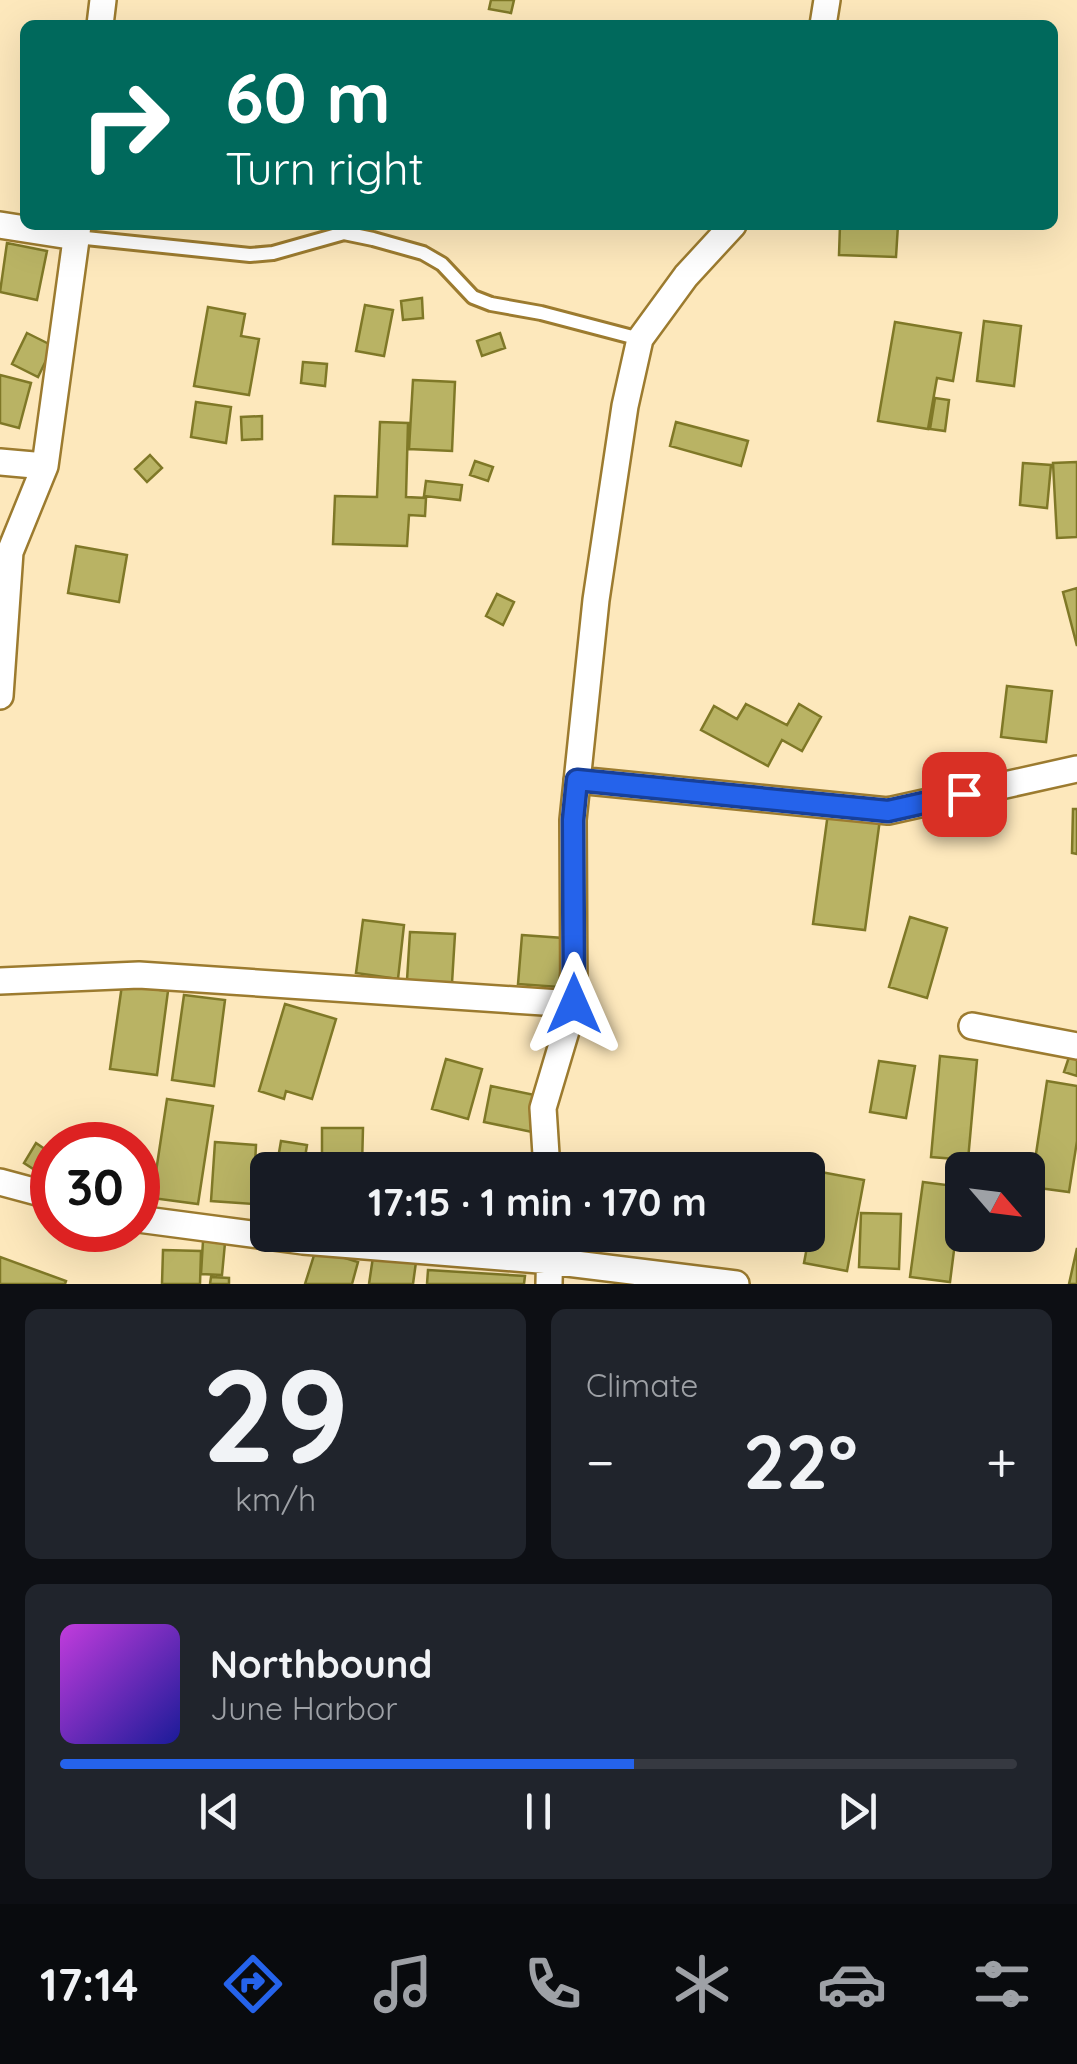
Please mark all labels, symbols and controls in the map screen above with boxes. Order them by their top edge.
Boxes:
text: 60 m [225,53,391,141]
icon: right [60,60,190,190]
text: Turn right [225,140,424,196]
pin [922,752,1007,837]
icon: arrive [937,767,992,822]
position arrow [522,952,626,1056]
speed limit sign: 30 [30,1122,160,1252]
north arrow [945,1152,1045,1252]
map controls [945,1152,1045,1252]
text: 17:15 · 1 min · 170 m [368,1178,707,1226]
text: 29 [202,1332,349,1495]
text: Climate [586,1365,698,1405]
text: 22° [743,1414,858,1508]
text: − [586,1427,615,1496]
text: + [986,1427,1017,1496]
text: km/h [235,1479,316,1519]
text: Northbound [210,1640,432,1688]
text: June Harbor [210,1688,398,1728]
icon: previous [192,1784,247,1839]
icon: pause [511,1784,566,1839]
icon: next [830,1784,885,1839]
icon: directions [218,1949,288,2019]
icon: music [368,1949,438,2019]
icon: phone [518,1949,588,2019]
icon: climate [667,1949,737,2019]
icon: car [817,1949,887,2019]
icon: filters [967,1949,1037,2019]
text: 17:14 [40,1956,138,2012]

